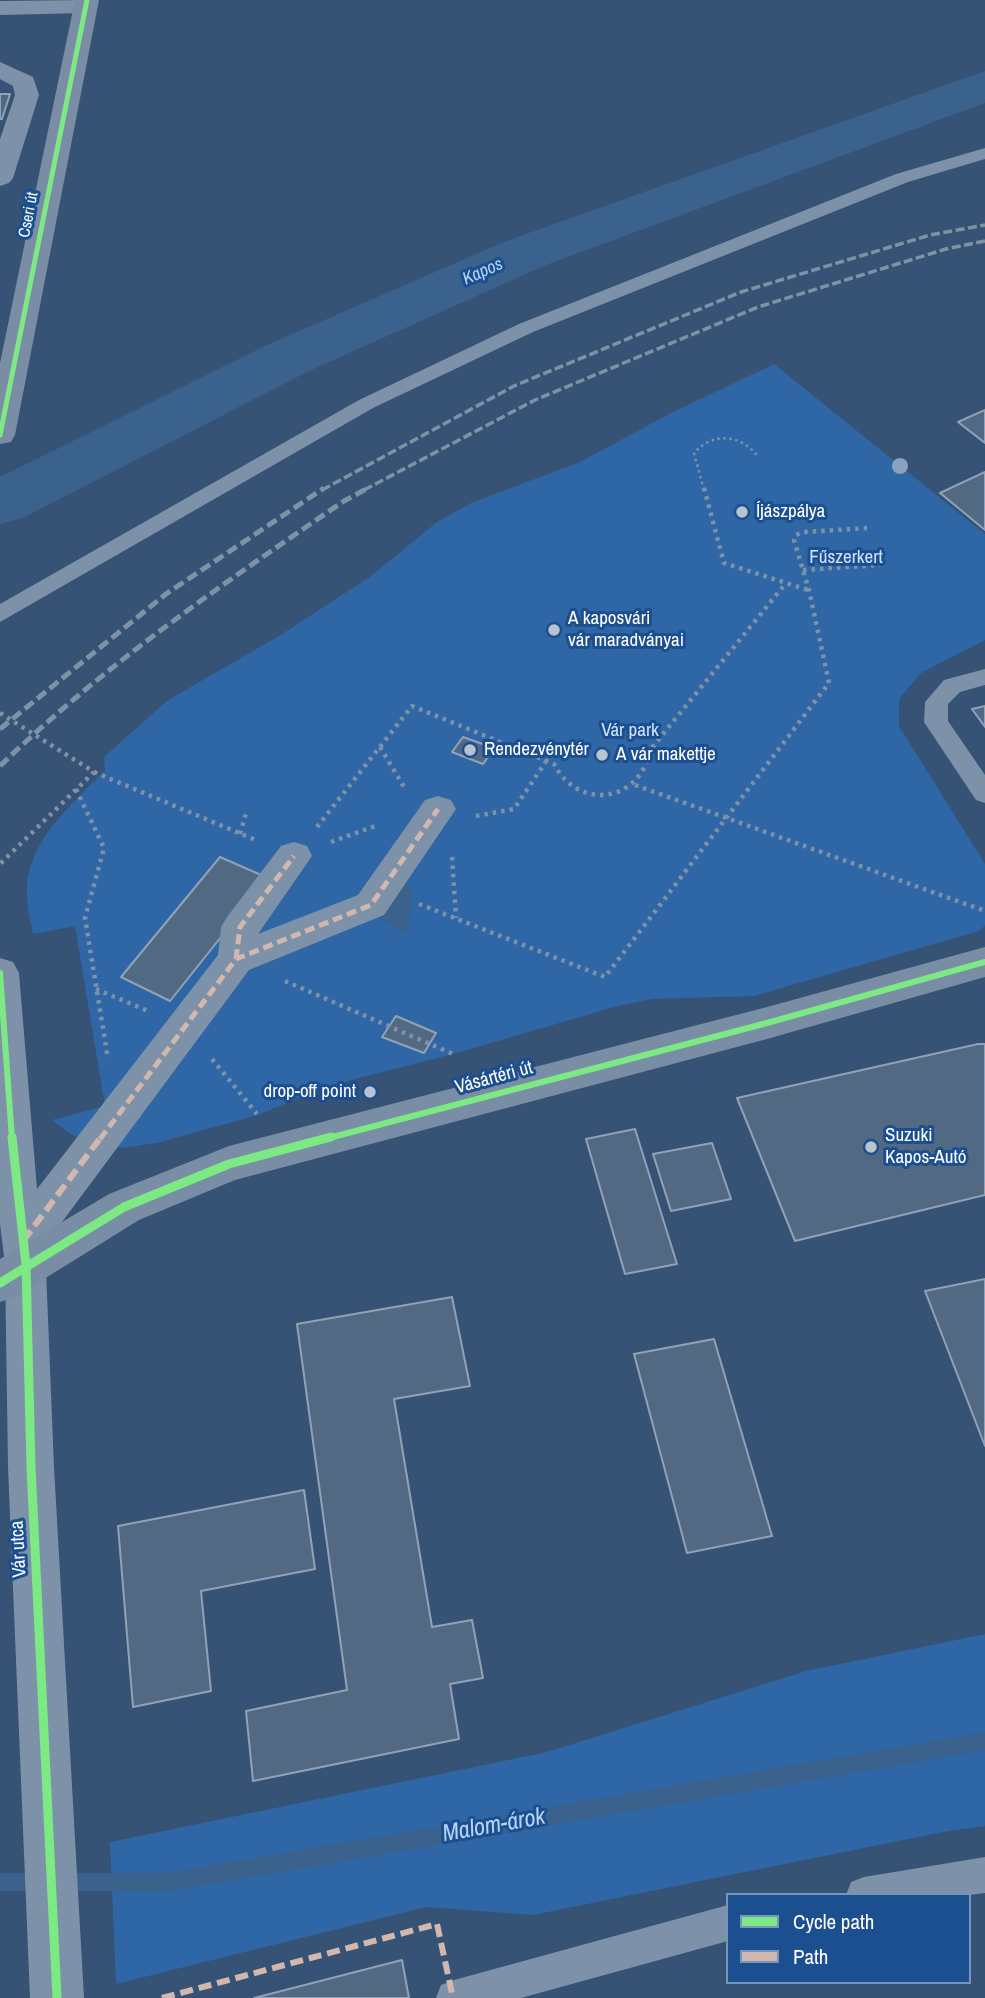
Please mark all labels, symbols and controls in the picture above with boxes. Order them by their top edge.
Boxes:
street label: Cseri út [15,191,43,239]
water label: Kapos [459,254,507,290]
place label: Íjászpálya [756,501,825,523]
marker: Íjászpálya [734,504,750,520]
park label: Fűszerkert [809,547,883,569]
place label: A kaposvári vár maradványai [568,608,684,652]
marker: A kaposvári vár maradványai [546,622,562,638]
park label: Vár park [601,720,659,742]
place label: Rendezvénytér [484,739,589,761]
marker: Rendezvénytér [462,742,478,758]
place label: A vár makettje [616,744,716,766]
marker: A vár makettje [594,747,610,763]
street label: Vásártéri út [453,1057,535,1099]
place label: drop-off point [264,1081,356,1103]
marker: drop-off point [362,1084,378,1100]
place label: Suzuki Kapos-Autó [885,1125,966,1169]
marker: Suzuki Kapos-Autó [863,1139,879,1155]
street label: Vár utca [6,1520,32,1578]
water label: Malom-árok [440,1803,548,1849]
legend [726,1893,971,1984]
text: Cycle path [793,1907,874,1936]
text: Path [793,1942,828,1971]

